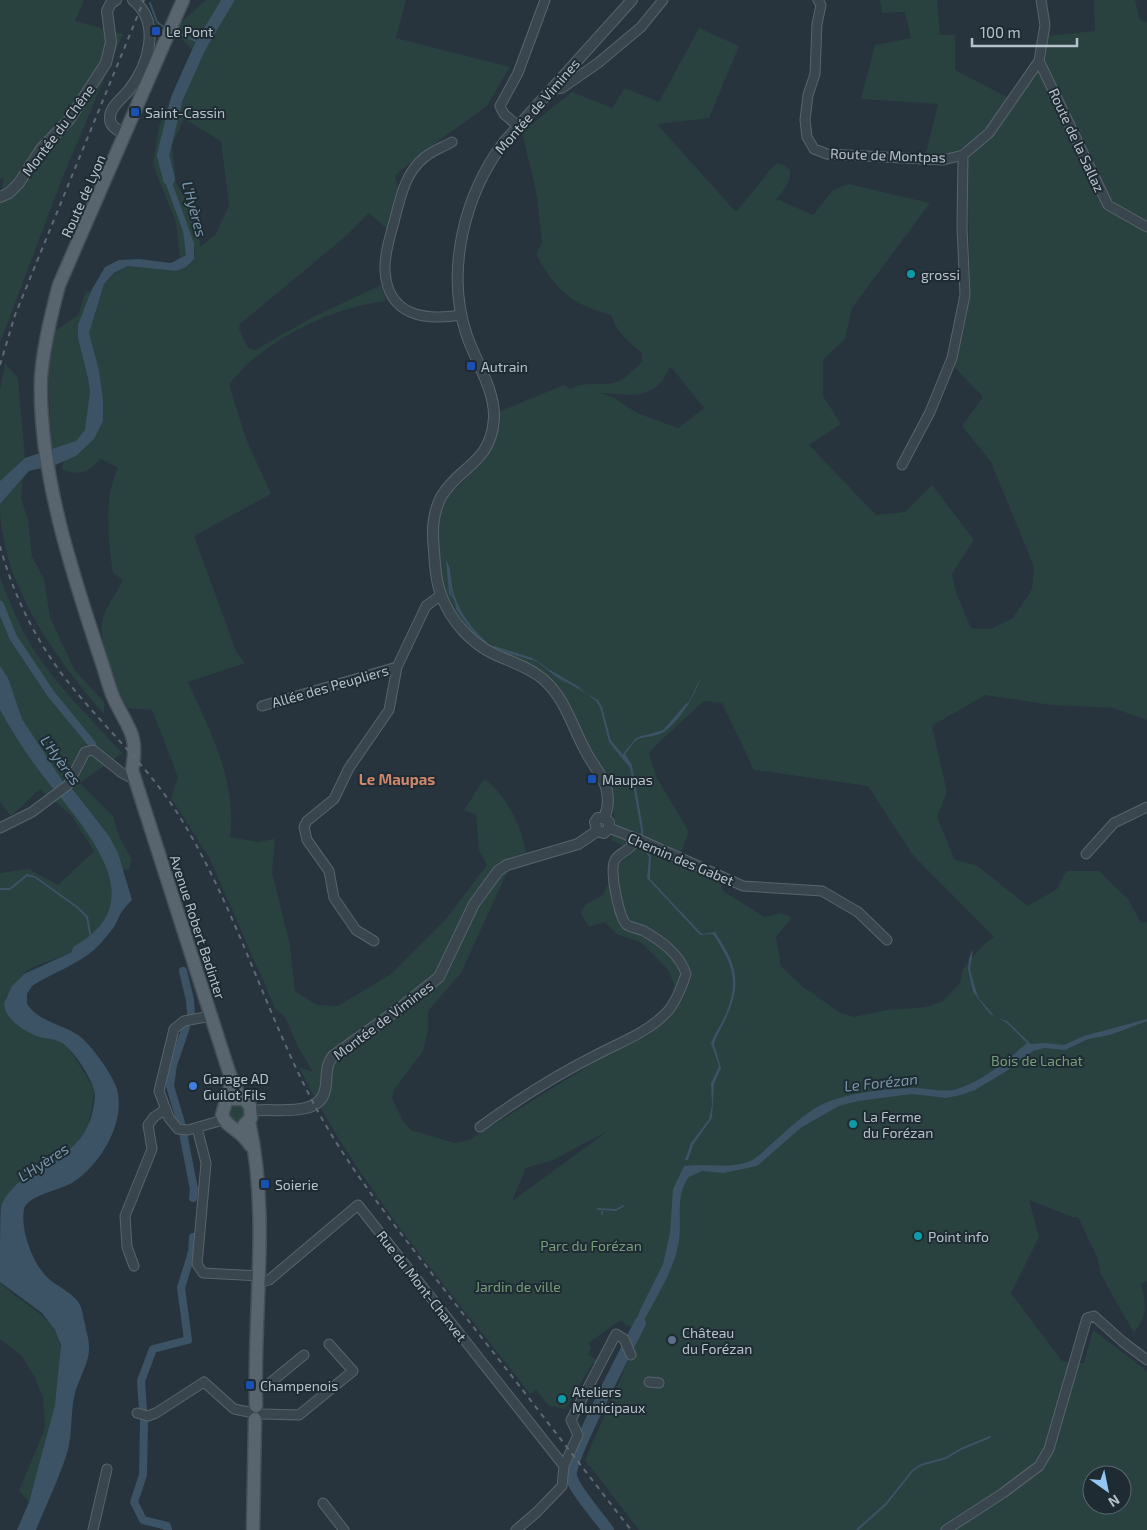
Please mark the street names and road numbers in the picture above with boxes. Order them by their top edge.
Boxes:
street label: Montée de Vimines [491,55,583,157]
street label: Montée du Chêne [18,81,98,179]
street label: Route de la Sallaz [1045,85,1109,195]
street label: Route de Montpas [830,144,946,166]
street label: Route de Lyon [57,152,109,240]
street label: Allée des Peupliers [270,661,390,711]
street label: Chemin des Gabet [625,829,737,889]
street label: Avenue Robert Badinter [167,853,229,1002]
street label: Montée de Vimines [330,977,436,1063]
street label: Rue du Mont-Charvet [373,1227,471,1345]

